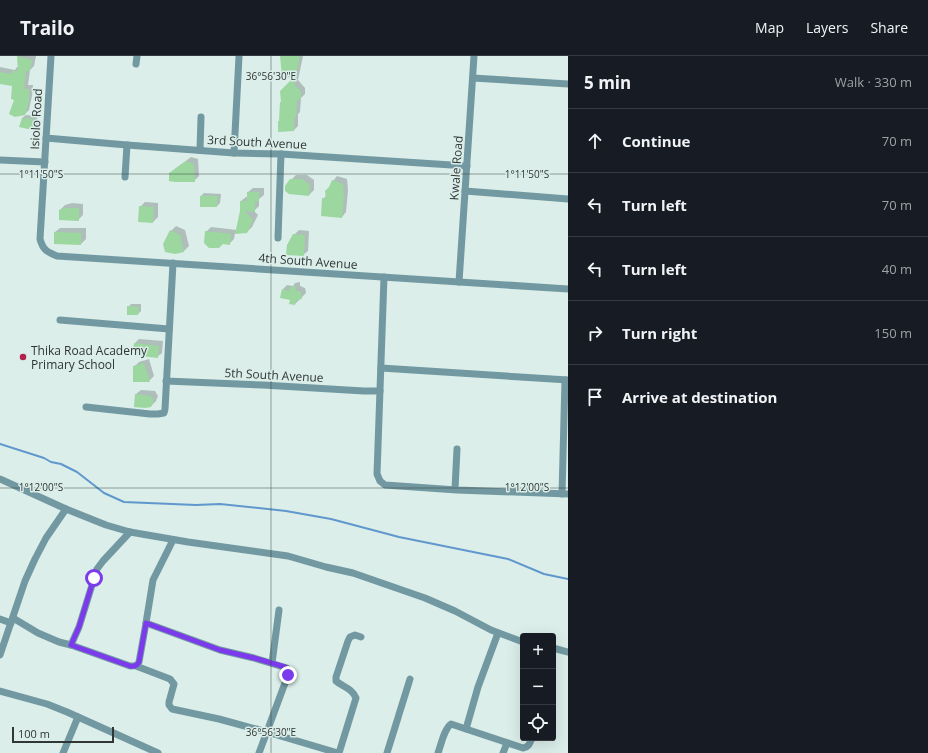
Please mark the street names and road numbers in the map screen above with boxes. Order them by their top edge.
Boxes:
street label: Isiolo Road [26,88,46,150]
street label: 3rd South Avenue [207,131,308,153]
street label: Kwale Road [445,135,467,201]
street label: 4th South Avenue [258,249,358,273]
street label: 5th South Avenue [224,364,324,386]

